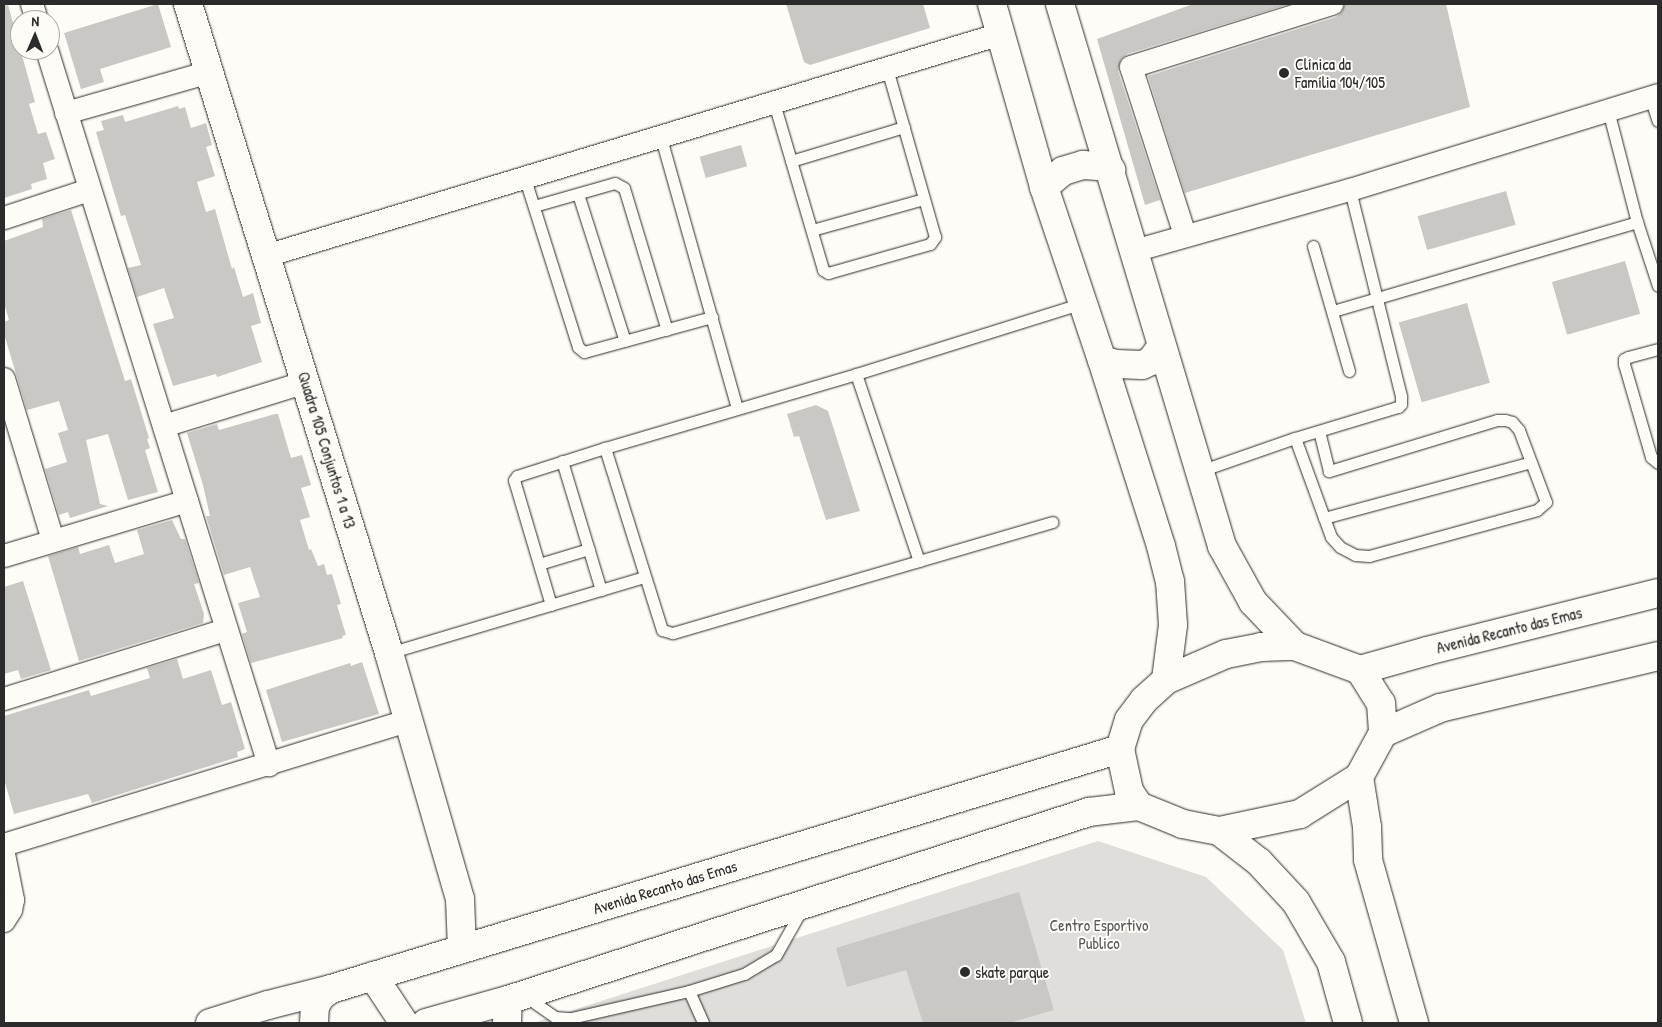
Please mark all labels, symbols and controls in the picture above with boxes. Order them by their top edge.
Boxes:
north arrow [10,10,60,60]
text: N [31,11,39,30]
place label: Clínica da Família 104/105 [1295,54,1385,92]
marker: Clínica da Família 104/105 [1277,66,1291,80]
street label: Quadra 105 Conjuntos 1 a 13 [294,369,360,531]
street label: Avenida Recanto das Emas [1434,603,1584,657]
street label: Avenida Recanto das Emas [591,856,739,918]
park label: Centro Esportivo Publico [1050,915,1148,953]
place label: skate parque [975,962,1049,982]
marker: skate parque [959,966,971,978]

